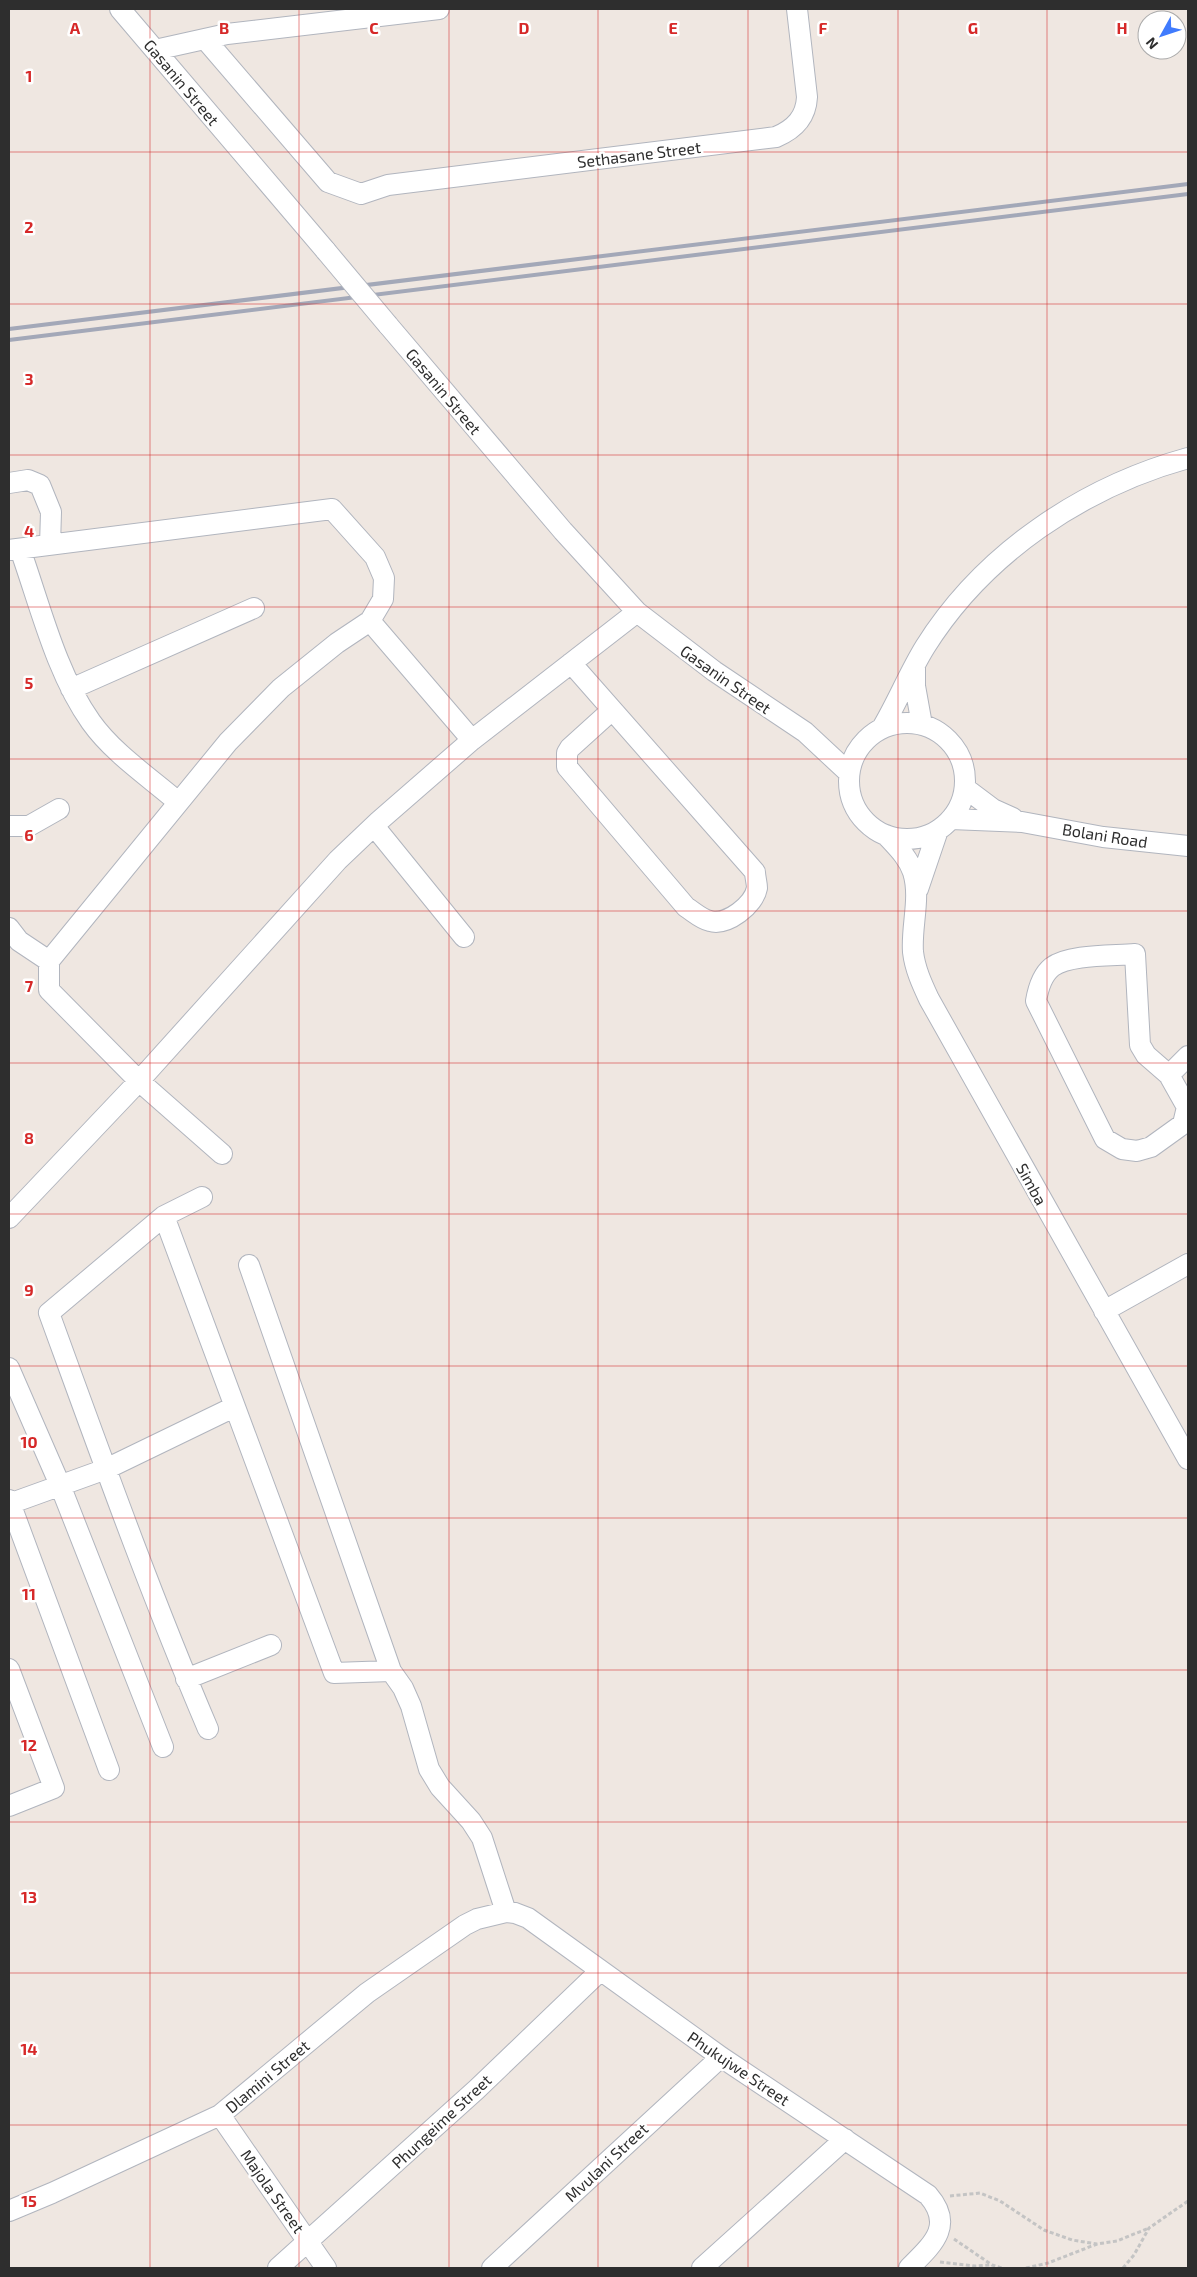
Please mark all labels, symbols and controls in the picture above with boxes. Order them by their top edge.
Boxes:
north arrow [1137,10,1187,60]
text: A [70,18,81,37]
text: B [219,18,229,37]
text: C [369,18,379,37]
text: D [519,18,530,37]
text: E [668,18,678,37]
text: F [819,18,828,37]
text: G [968,18,978,37]
text: H [1116,18,1128,37]
text: N [1142,34,1161,53]
street label: Gasanin Street [141,35,223,129]
text: 1 [26,66,32,85]
street label: Sethasane Street [576,137,702,171]
text: 2 [24,217,34,236]
street label: Gasanin Street [403,344,485,438]
text: 3 [24,369,34,388]
text: 4 [24,521,34,540]
street label: Gasanin Street [677,641,775,717]
text: 5 [25,673,34,692]
street label: Bolani Road [1061,819,1149,851]
text: 6 [24,825,34,844]
text: 7 [25,976,34,995]
text: 8 [24,1128,34,1147]
street label: Simba [1013,1160,1051,1208]
text: 9 [24,1280,34,1299]
text: 10 [20,1432,38,1451]
text: 11 [22,1584,36,1603]
text: 12 [21,1735,37,1754]
text: 13 [21,1887,37,1906]
street label: Phukujwe Street [684,2027,794,2110]
street label: Dlamini Street [221,2035,313,2117]
text: 14 [20,2039,38,2058]
street label: Phungeime Street [387,2070,495,2172]
street label: Mvulani Street [561,2119,651,2205]
street label: Majola Street [236,2146,309,2237]
text: 15 [21,2191,37,2210]

